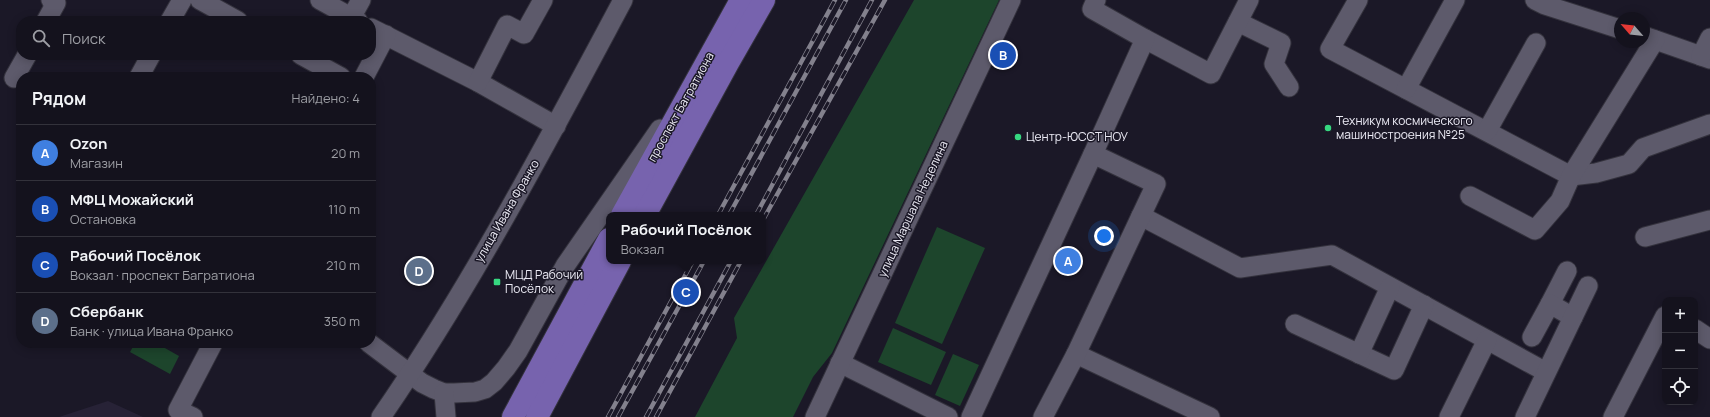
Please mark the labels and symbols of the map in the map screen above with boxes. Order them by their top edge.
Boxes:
north arrow [1614,12,1650,48]
pin: B [990,40,1016,70]
street label: проспект Багратиона [643,49,718,165]
place label: Техникум космического машиностроения №25 [1336,112,1473,143]
marker: Техникум космического машиностроения №25 [1323,123,1333,133]
place label: Центр-ЮССТ НОУ [1026,128,1129,145]
marker: Центр-ЮССТ НОУ [1013,132,1023,142]
street label: улица Маршала Неделина [873,138,952,280]
street label: улица Ивана Франко [470,156,543,265]
your location [1094,226,1114,246]
pin: A [1055,246,1081,276]
pin: D [406,256,432,286]
place label: МЦД Рабочий Посёлок [505,266,583,297]
marker: МЦД Рабочий Посёлок [492,277,502,287]
pin: C [673,277,699,307]

